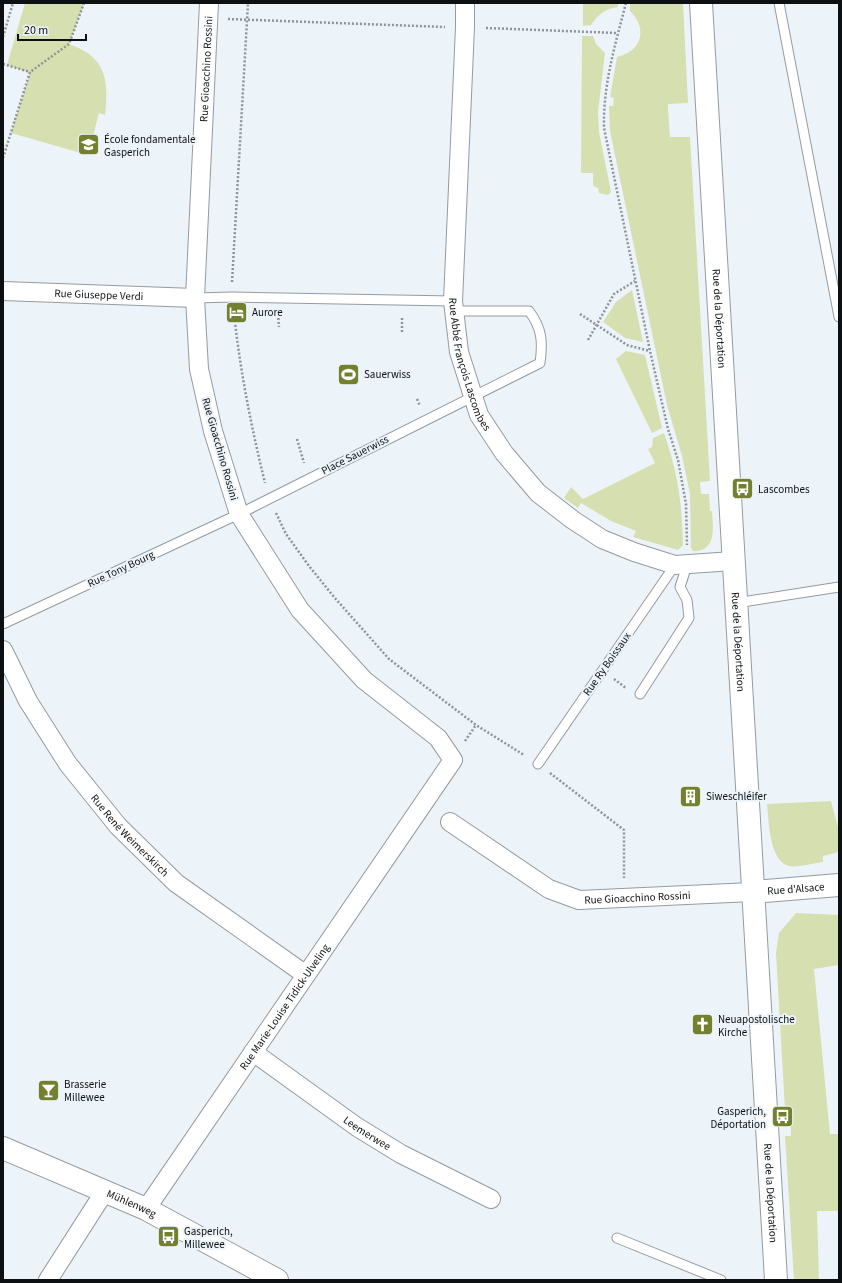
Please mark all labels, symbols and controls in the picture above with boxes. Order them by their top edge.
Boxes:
scale bar [18,16,86,42]
street label: Rue Gioacchino Rossini [196,16,216,123]
text: 20 m [24,22,48,39]
school or university icon: École fondamentale Gasperich [75,132,101,158]
place label: École fondamentale Gasperich [104,132,196,160]
street label: Rue de la Déportation [709,268,730,369]
street label: Rue Giuseppe Verdi [54,285,144,304]
street label: Rue Abbé François Lascombes [445,297,495,434]
hotel icon: Aurore [224,299,250,325]
place label: Aurore [252,305,283,320]
sports icon: Sauerwiss [335,361,361,387]
place label: Sauerwiss [364,367,411,382]
street label: Rue Gioacchino Rossini [198,396,242,502]
street label: Place Sauerwiss [319,431,392,478]
bus stop icon: Lascombes [729,476,755,502]
place label: Lascombes [758,482,810,497]
street label: Rue Tony Bourg [85,547,157,591]
street label: Rue de la Déportation [728,592,749,692]
street label: Rue Ry Boissaux [580,629,634,699]
building icon: Siweschléifer [677,783,703,809]
place label: Siweschléifer [706,789,767,804]
street label: Rue René Weimerskirch [88,791,172,880]
street label: Rue d'Alsace [767,879,826,898]
street label: Rue Gioacchino Rossini [584,887,691,907]
street label: Rue Marie-Louise Tidick-Ulveling [236,940,333,1073]
church icon: Neuapostolische Kirche [690,1012,716,1038]
place label: Neuapostolische Kirche [718,1012,795,1040]
bar icon: Brasserie Millewee [35,1077,61,1103]
place label: Brasserie Millewee [64,1077,107,1105]
place label: Gasperich, Déportation [711,1104,766,1132]
bus stop icon: Gasperich, Déportation [769,1104,795,1130]
street label: Leemerwee [340,1112,394,1154]
street label: Rue de la Déportation [760,1143,781,1243]
street label: Mühlenweg [104,1186,160,1221]
bus stop icon: Gasperich, Millewee [155,1224,181,1250]
place label: Gasperich, Millewee [184,1224,233,1252]

